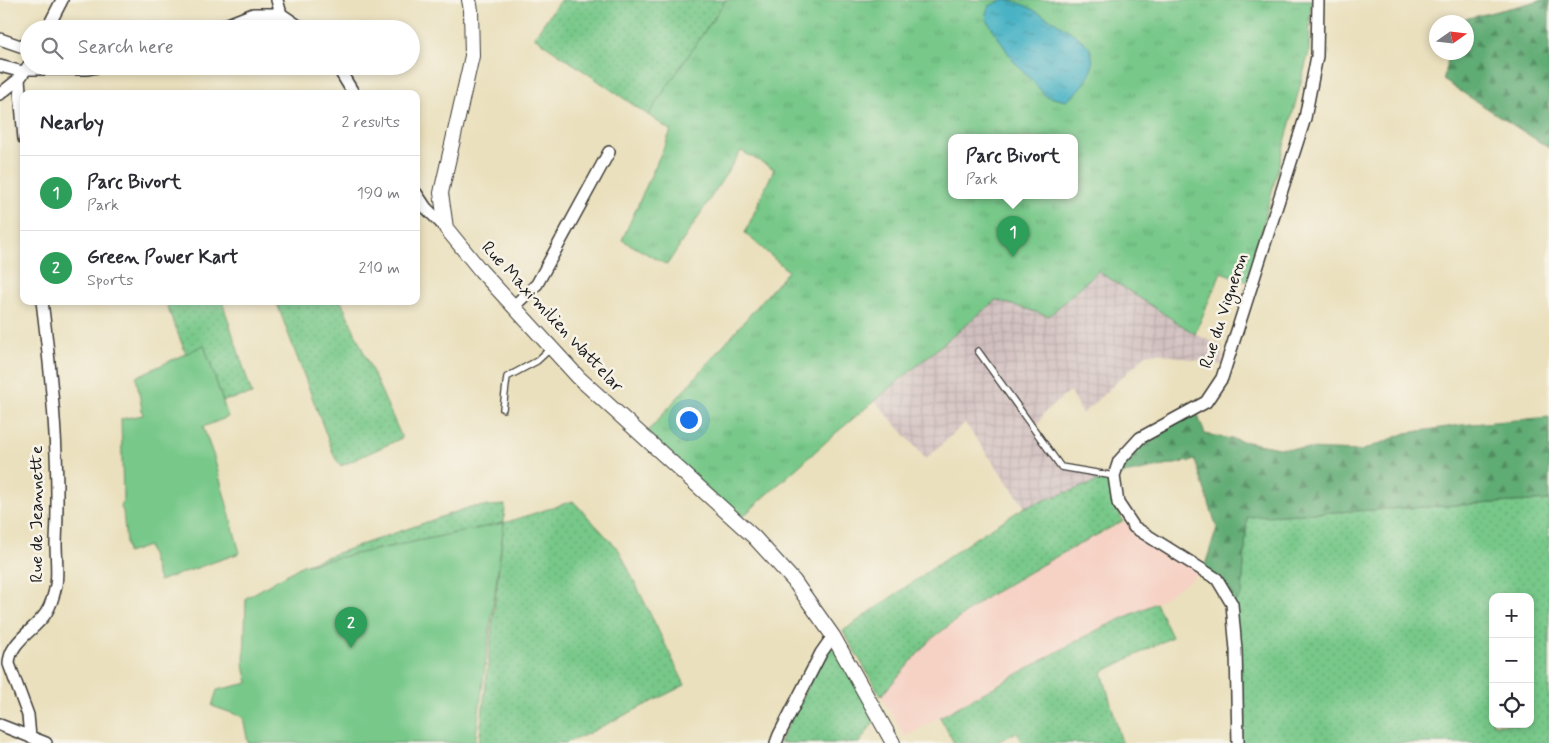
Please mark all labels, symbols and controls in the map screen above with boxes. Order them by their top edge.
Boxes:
north arrow [1429,15,1474,60]
search box [20,20,420,75]
icon: search [38,34,66,62]
text: Search here [78,35,174,60]
text: Nearby [40,109,104,137]
text: 2 results [342,112,400,133]
popup [948,134,1078,199]
text: Parc Bivort [966,144,1060,169]
text: Park [966,169,998,190]
text: Parc Bivort [87,170,181,195]
text: 1 [52,183,60,204]
text: 190 m [357,183,400,204]
text: Park [87,195,119,216]
pin: 1 [997,216,1029,257]
street label: Rue Maximilien Wattelar [476,236,629,398]
text: Green Power Kart [87,245,238,270]
street label: Rue du Vigneron [1194,250,1255,372]
text: 2 [52,258,60,279]
text: 210 m [359,258,400,279]
text: Sports [87,270,133,291]
your location [676,407,702,433]
street label: Rue de Jeannette [25,445,49,583]
map controls [1489,593,1534,728]
button: + [1489,593,1534,638]
pin: 2 [335,607,367,648]
button: − [1489,638,1534,683]
button: locate [1489,683,1534,728]

